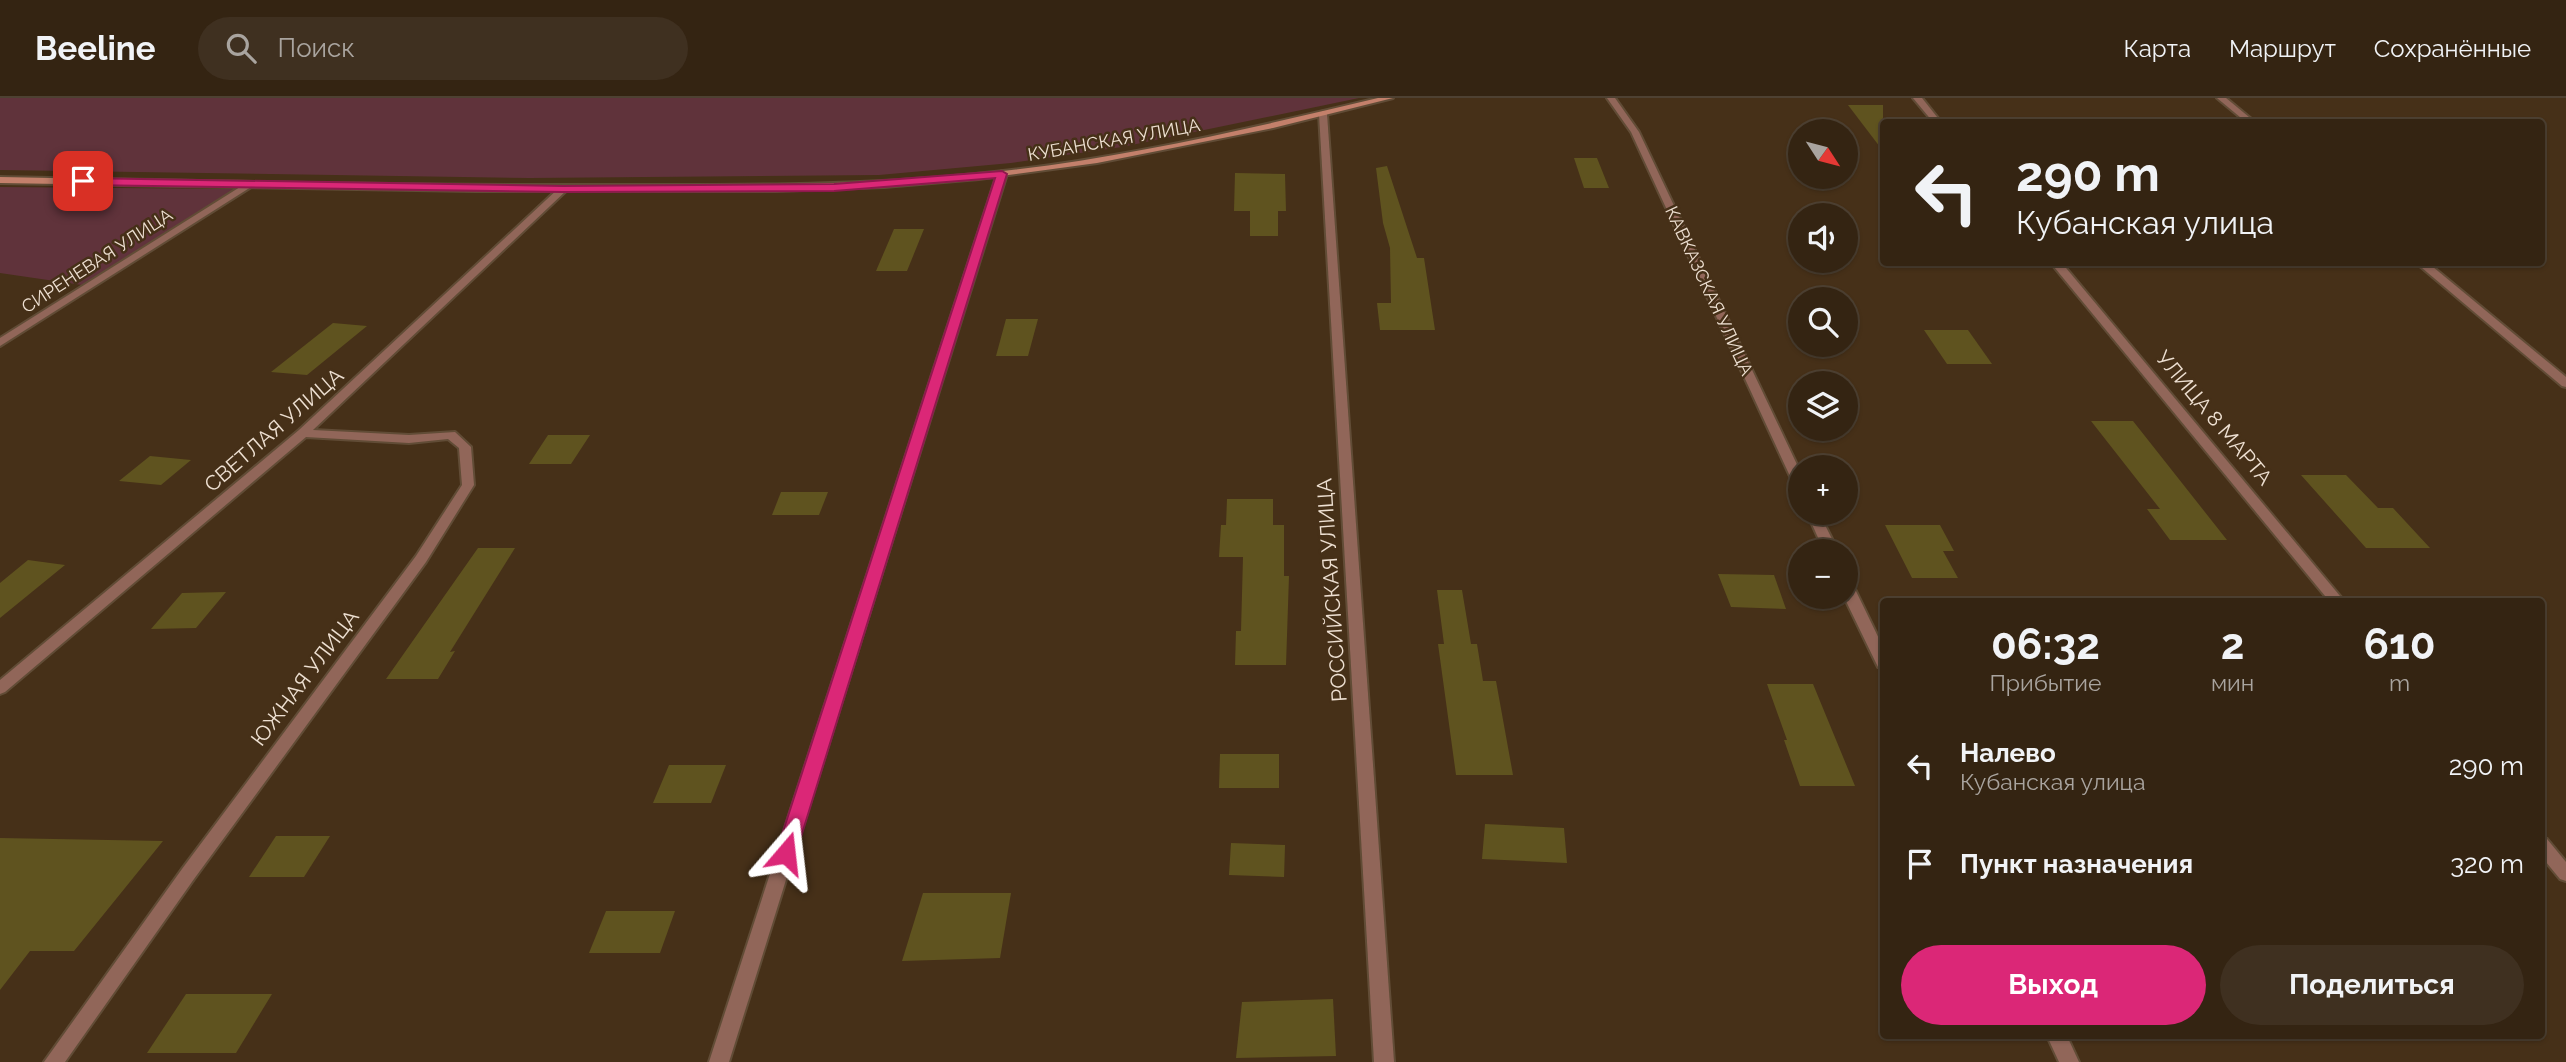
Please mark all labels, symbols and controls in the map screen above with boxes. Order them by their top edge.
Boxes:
search box [198,17,688,80]
text: Beeline [35,29,156,68]
icon: search [222,29,260,67]
text: Поиск [278,33,355,63]
text: Карта [2123,34,2191,63]
text: Маршрут [2229,34,2336,63]
text: Сохранённые [2374,34,2531,63]
street label: КУБАНСКАЯ УЛИЦА [1026,114,1202,165]
north arrow [1788,119,1858,189]
map controls [1788,119,1858,609]
text: 290 m [2016,145,2160,202]
icon: left [1901,147,1992,238]
pin [53,151,113,211]
icon: arrive [64,162,102,200]
street label: КАВКАЗСКАЯ УЛИЦА [1661,203,1758,379]
button: sound [1788,203,1858,273]
street label: СИРЕНЕВАЯ УЛИЦА [17,204,176,317]
text: Кубанская улица [2016,204,2274,241]
button: search [1788,287,1858,357]
street label: УЛИЦА 8 МАРТА [2151,345,2278,490]
street label: СВЕТЛАЯ УЛИЦА [199,362,348,497]
button: layers [1788,371,1858,441]
button: + [1788,455,1858,525]
street label: РОССИЙСКАЯ УЛИЦА [1311,478,1352,703]
button: − [1788,539,1858,609]
street label: ЮЖНАЯ УЛИЦА [245,605,364,750]
text: 06:32 [1991,620,2100,669]
text: 2 [2221,620,2244,669]
text: 610 [2364,620,2436,669]
text: Прибытие [1989,669,2101,696]
text: мин [2211,669,2254,696]
text: m [2389,669,2410,696]
text: Налево [1960,738,2056,768]
icon: left [1901,747,1939,785]
text: 290 m [2449,751,2524,781]
text: Кубанская улица [1960,768,2145,795]
position arrow [749,816,823,890]
icon: arrive [1901,845,1939,883]
text: Пункт назначения [1960,849,2193,879]
text: 320 m [2450,849,2524,879]
button: Выход [1901,945,2206,1025]
button: Поделиться [2220,945,2524,1025]

